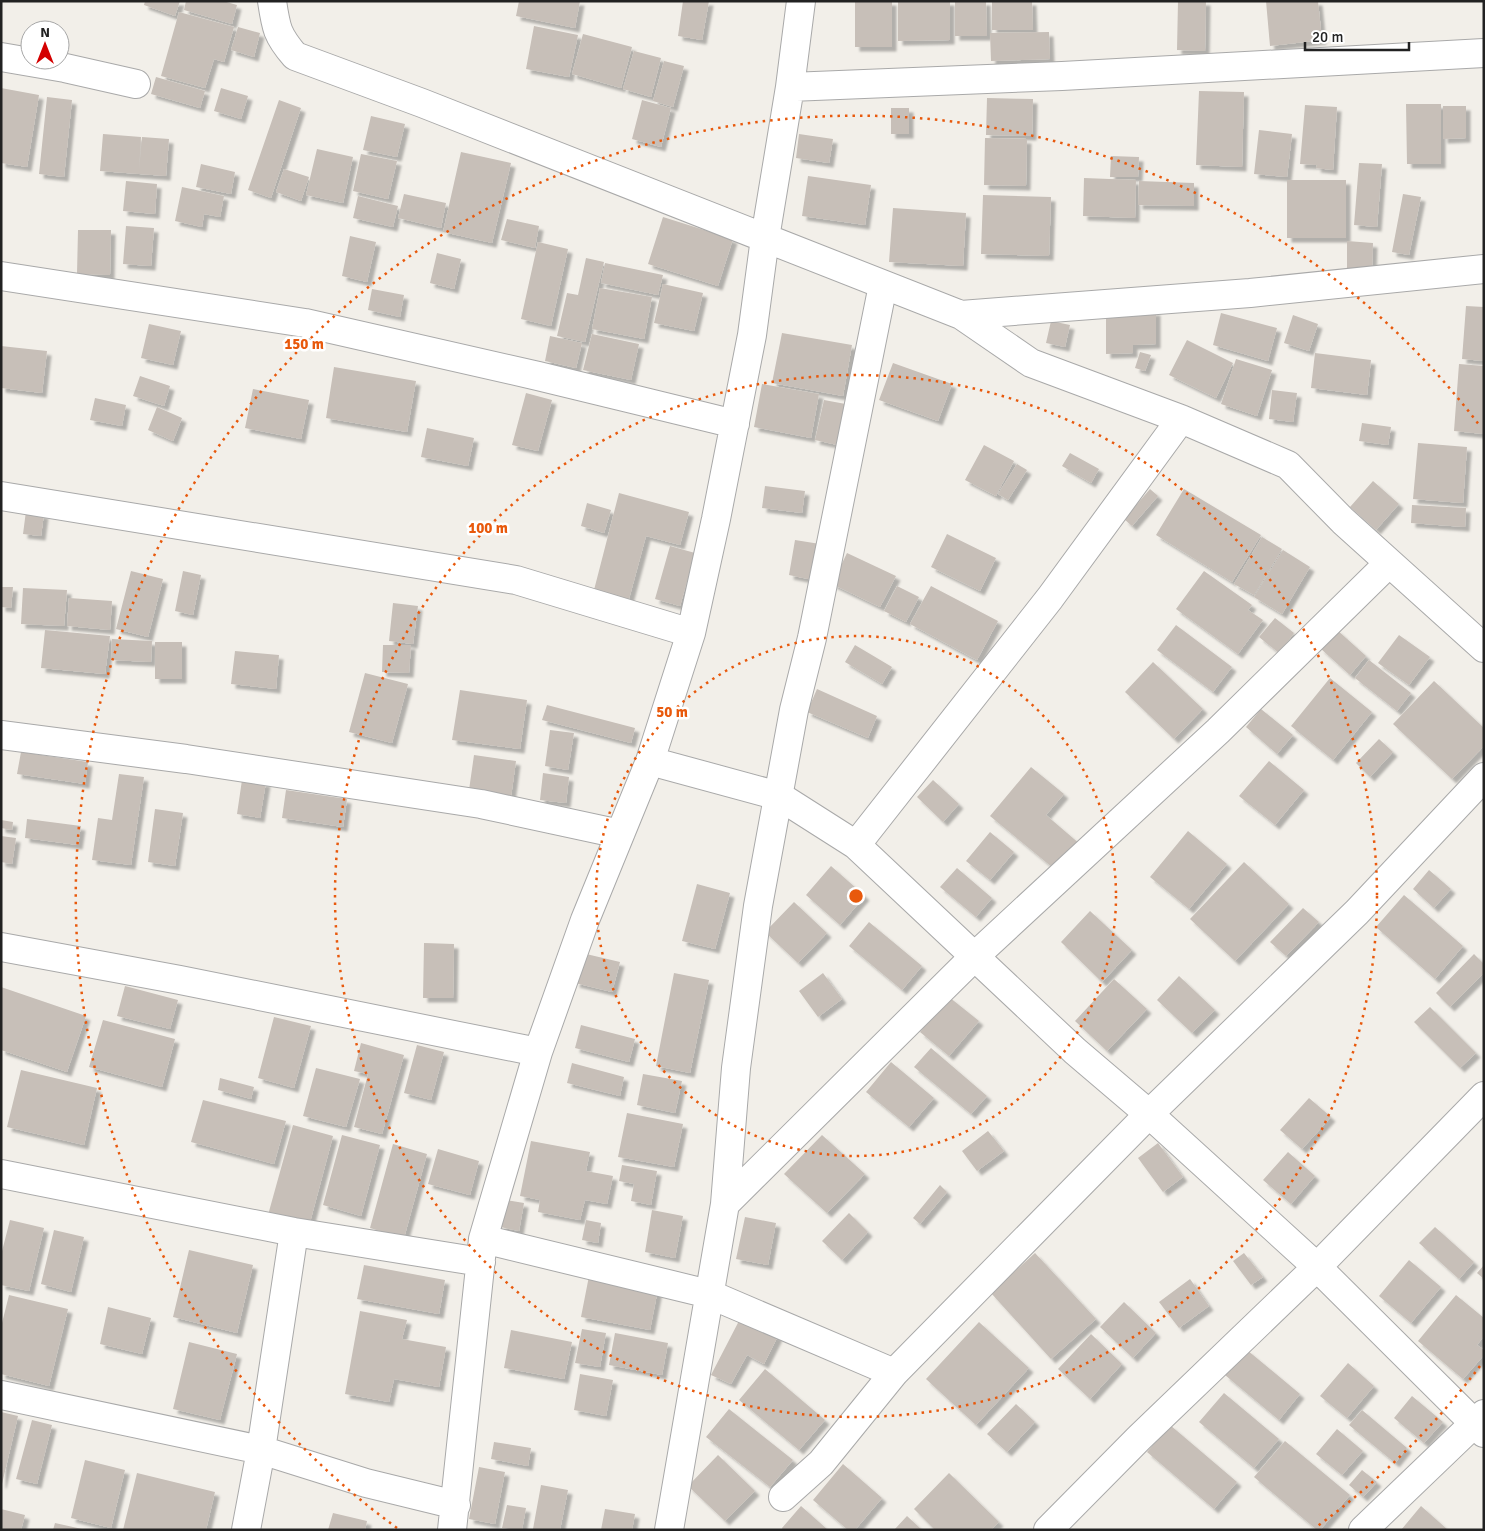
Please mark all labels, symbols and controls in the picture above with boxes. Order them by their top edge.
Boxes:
north arrow [20,20,70,70]
scale bar [1305,20,1409,52]
text: N [40,24,50,41]
text: 20 m [1312,28,1343,46]
text: 150 m [284,335,324,353]
text: 100 m [468,519,508,537]
text: 50 m [656,703,688,721]
centre of rings [847,887,865,905]

